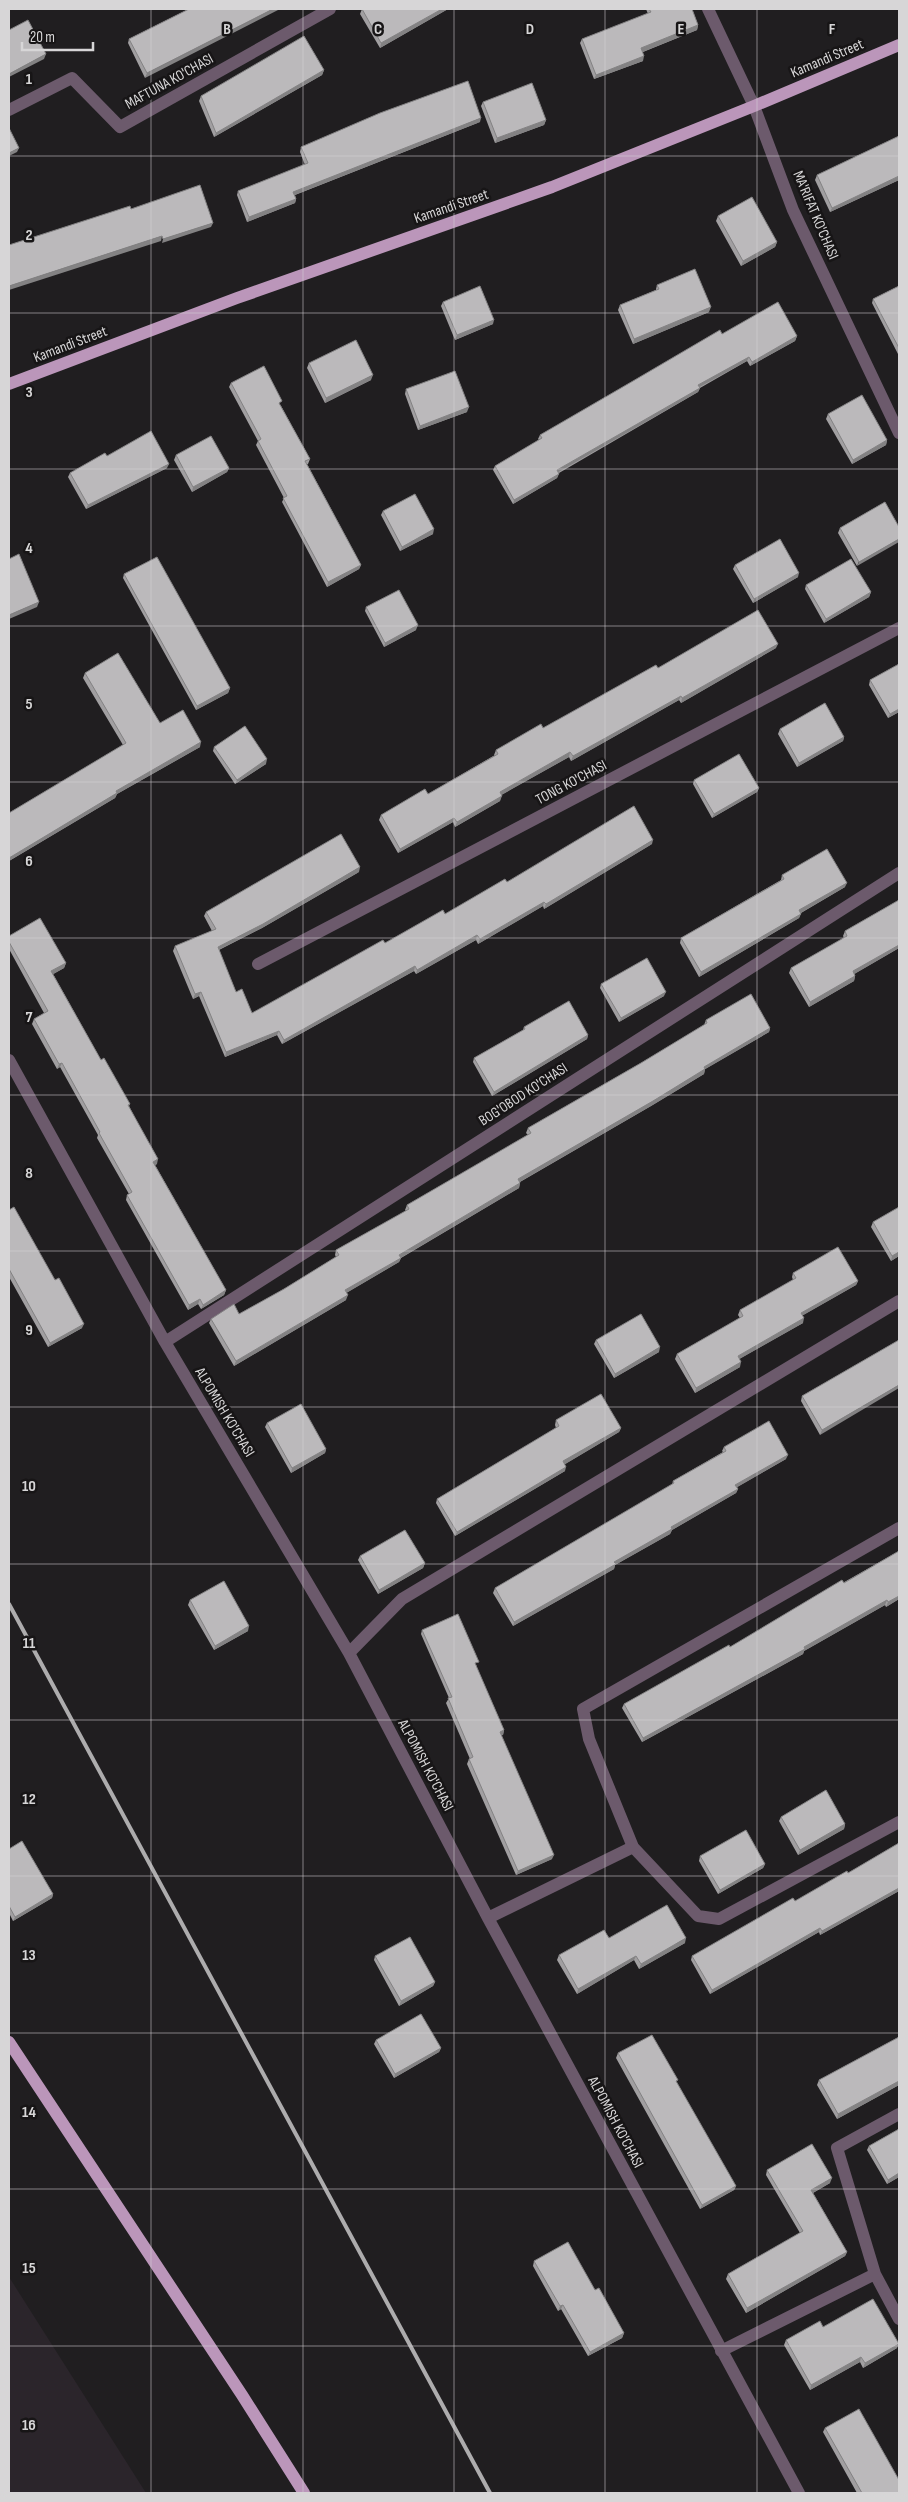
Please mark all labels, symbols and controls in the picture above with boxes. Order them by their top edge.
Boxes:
scale bar [22,20,94,52]
text: B [223,20,231,39]
text: C [374,20,382,39]
text: D [526,20,534,39]
text: E [678,20,685,39]
text: F [829,20,836,39]
text: 20 m [30,28,55,47]
street label: Kamandi Street [788,34,867,82]
street label: MAFTUNA KO'CHASI [122,49,217,114]
text: 1 [26,70,33,89]
street label: MA'RIFAT KO'CHASI [788,168,843,262]
street label: Kamandi Street [411,185,491,228]
text: 2 [25,226,33,245]
street label: Kamandi Street [31,322,110,367]
text: 3 [25,383,33,402]
text: 4 [25,539,33,558]
text: 5 [25,695,33,714]
street label: TONG KO'CHASI [532,756,610,809]
text: 6 [25,852,33,871]
text: 7 [26,1008,33,1027]
street label: BOG'OBOD KO'CHASI [475,1059,571,1130]
text: 8 [25,1164,33,1183]
text: 9 [25,1321,33,1340]
street label: ALPOMISH KO'CHASI [190,1363,259,1461]
text: 10 [22,1477,36,1496]
text: 11 [23,1634,36,1653]
street label: ALPOMISH KO'CHASI [393,1715,458,1814]
text: 12 [22,1790,36,1809]
text: 13 [22,1946,36,1965]
street label: ALPOMISH KO'CHASI [583,2072,648,2171]
text: 14 [22,2103,36,2122]
text: 15 [22,2259,36,2278]
text: 16 [22,2416,36,2435]

